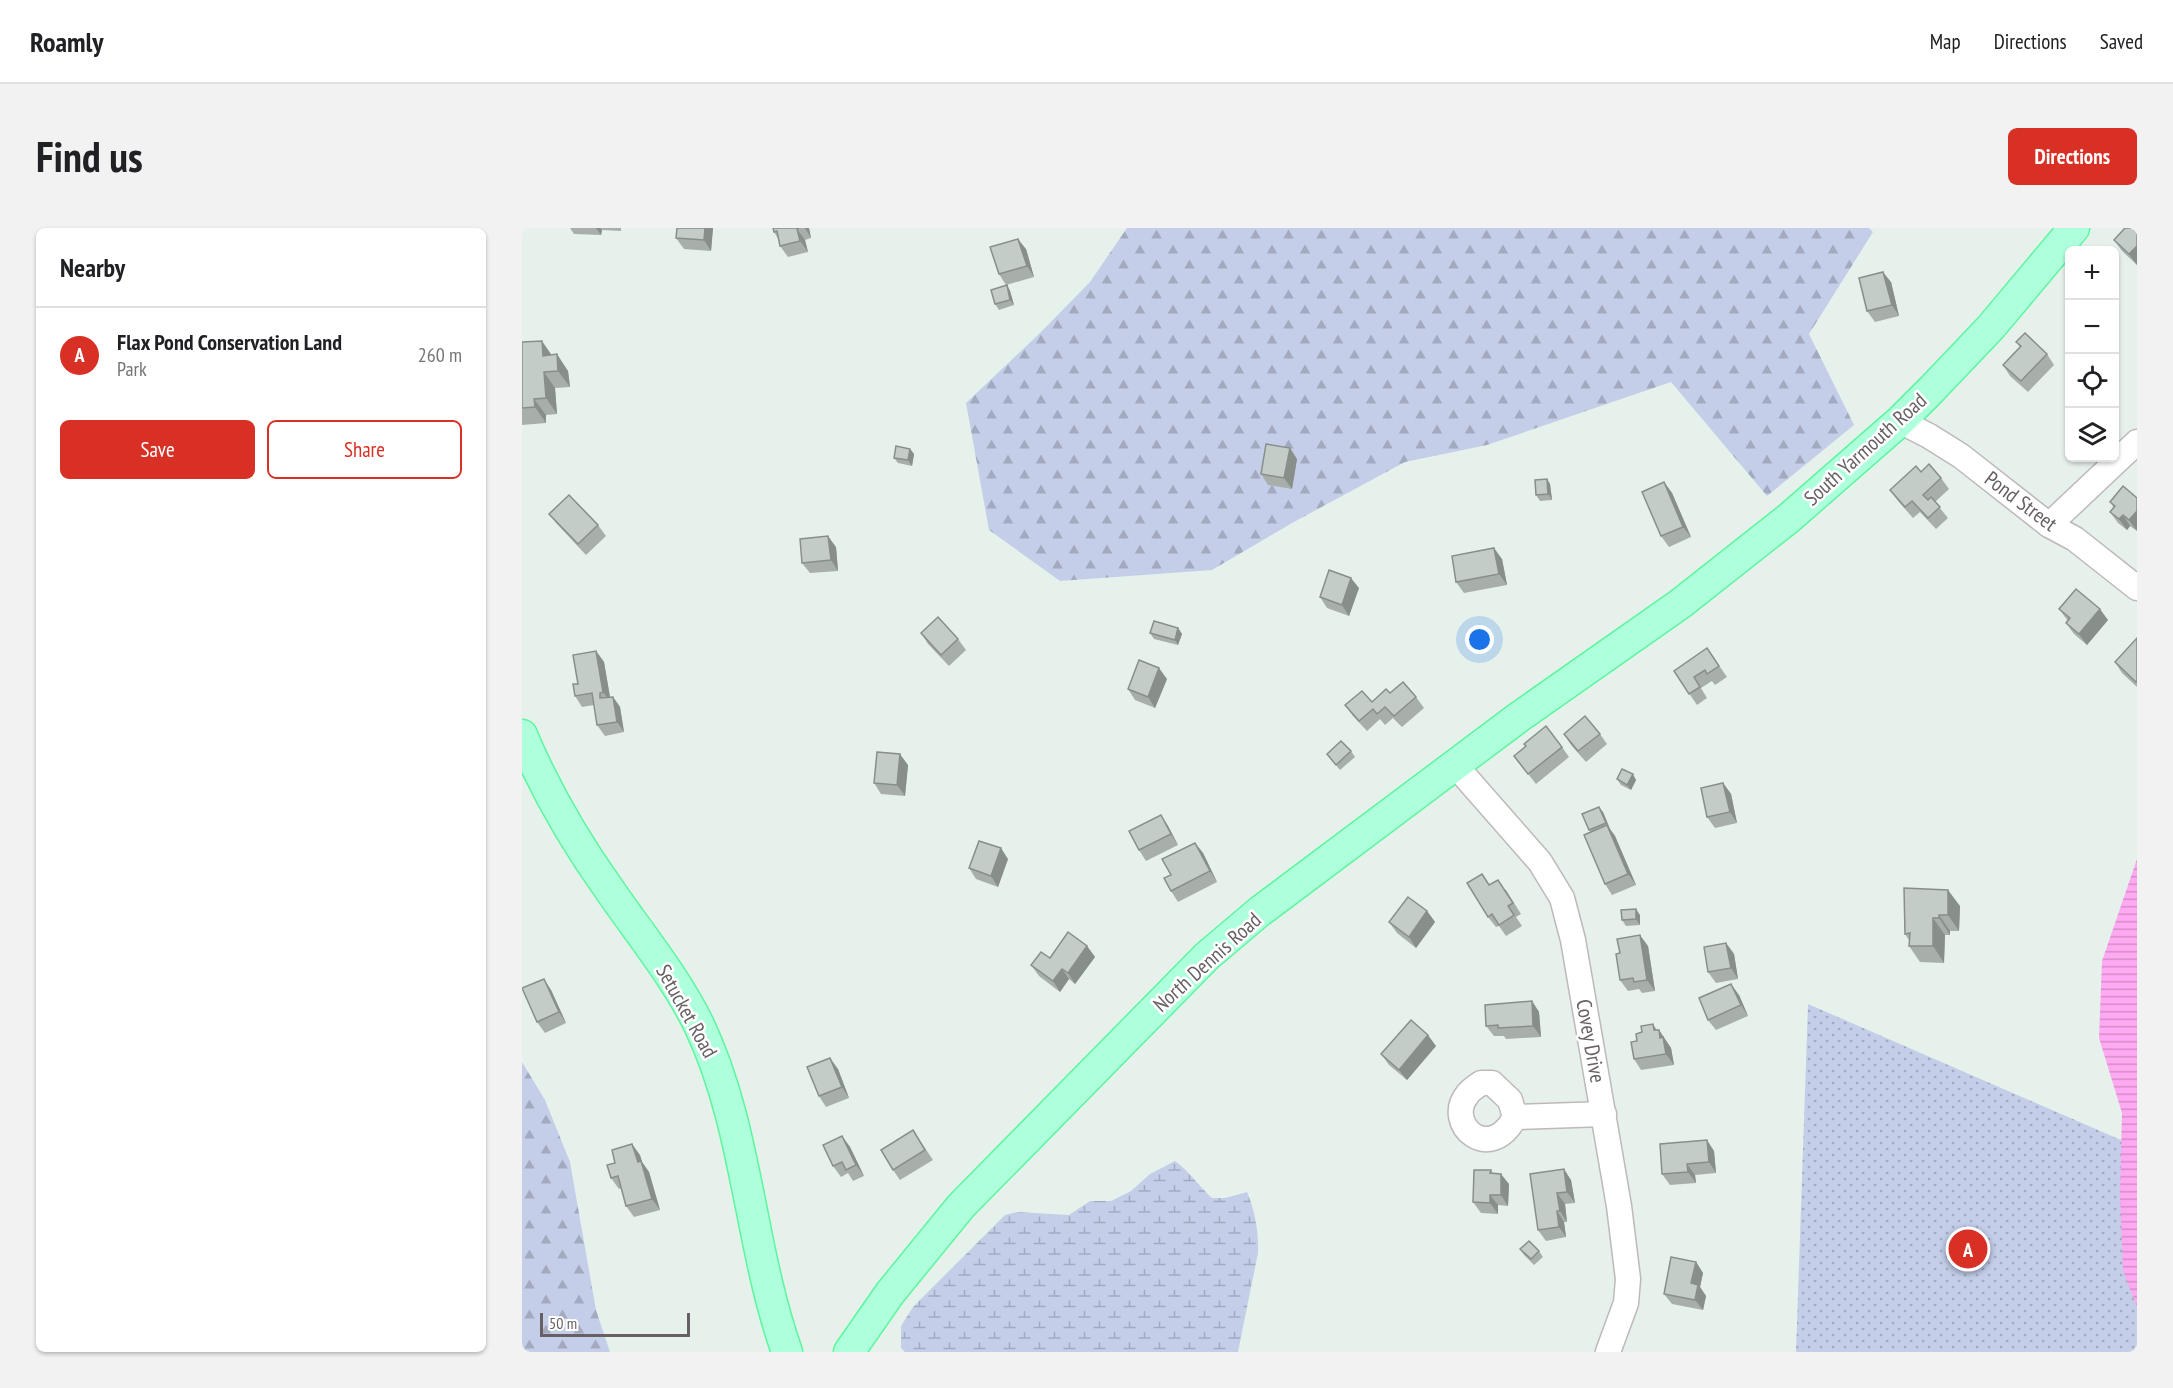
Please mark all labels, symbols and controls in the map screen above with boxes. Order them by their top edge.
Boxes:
text: Roamly [30,23,104,60]
text: Map [1930,28,1961,55]
text: Directions [1994,28,2067,55]
text: Saved [2100,28,2143,55]
button: Directions [2008,128,2137,185]
text: Find us [36,129,143,184]
map controls [2065,246,2119,462]
button: + [2065,246,2119,300]
text: Nearby [60,251,125,284]
button: − [2065,300,2119,354]
text: Flax Pond Conservation Land [117,328,342,356]
text: A [74,342,85,368]
text: 260 m [418,342,462,368]
button: locate [2065,354,2119,408]
text: Park [117,356,147,382]
street label: South Yarmouth Road [1798,387,1932,511]
button: layers [2065,408,2119,462]
button: Save [60,420,255,479]
button: Share [267,420,462,479]
street label: Pond Street [1979,465,2063,537]
your location [1465,625,1494,654]
street label: North Dennis Road [1147,906,1267,1018]
street label: Setucket Road [650,960,724,1062]
street label: Covey Drive [1570,997,1612,1085]
pin: A [1948,1226,1988,1272]
scale bar [540,1310,690,1338]
text: 50 m [549,1313,577,1333]

